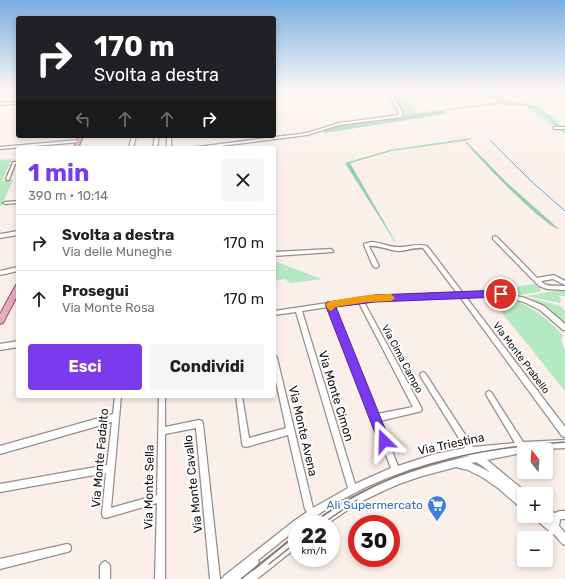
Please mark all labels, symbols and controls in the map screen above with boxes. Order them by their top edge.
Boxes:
text: 170 m [94,30,175,63]
icon: right [28,32,80,84]
text: Svolta a destra [94,64,219,86]
icon: left [72,108,94,130]
icon: ahead [114,108,136,130]
icon: ahead [156,108,178,130]
icon: right [198,108,220,130]
text: 1 min [28,159,89,187]
button: close [222,159,264,201]
text: 390 m · 10:14 [28,188,108,203]
text: Svolta a destra [62,226,174,244]
icon: right [28,232,50,254]
text: 170 m [223,234,264,252]
text: Via delle Muneghe [62,244,172,259]
pin [484,277,518,311]
text: Prosegui [62,282,129,300]
icon: arrive [490,283,512,305]
icon: ahead [28,288,50,310]
text: 170 m [223,290,264,308]
text: Via Monte Rosa [62,300,155,315]
street label: Via Monte Prabello [490,320,552,396]
street label: Via Cima Campo [379,323,425,395]
button: Esci [28,344,142,390]
button: Condividi [150,344,264,390]
street label: Via Monte Cimon [316,349,356,443]
street label: Via Monte Avena [286,384,320,478]
street label: Via Monte Fadalto [89,408,111,508]
position arrow [363,420,405,462]
street label: Via Triestina [416,430,486,458]
street label: Via Monte Cavallo [181,434,205,534]
north arrow [517,443,553,479]
map controls [517,443,553,567]
street label: Via Monte Sella [141,444,157,530]
button: + [517,487,553,523]
supermarket icon: Ali Supermercato [426,494,448,522]
place label: Ali Supermercato [326,498,423,512]
speed limit sign: 30 [348,515,400,567]
text: 22 [301,524,327,548]
button: − [517,531,553,567]
text: km/h [302,545,326,557]

